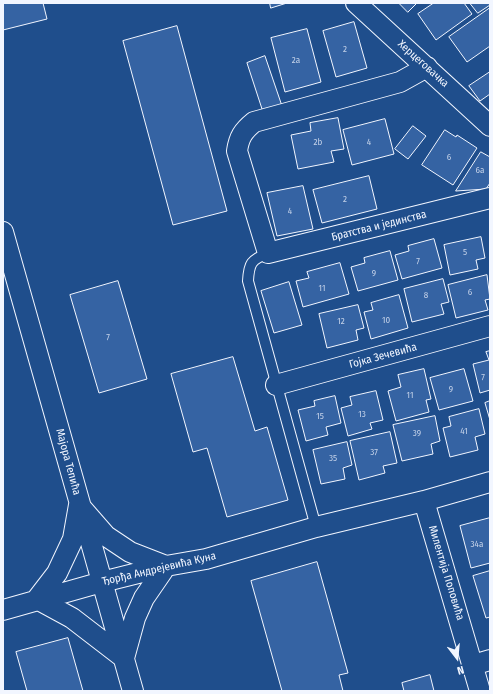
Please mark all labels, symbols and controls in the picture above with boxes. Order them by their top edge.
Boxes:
street label: Херцеговачка [395,38,451,90]
house number: 2 [343,44,347,54]
house number: 2a [292,55,300,65]
house number: 2b [314,137,322,147]
house number: 4 [367,137,371,147]
house number: 6 [447,152,451,162]
house number: 6a [476,165,484,175]
house number: 2 [343,194,347,204]
house number: 4 [288,206,292,216]
street label: Братства и јединства [330,208,428,244]
house number: 5 [463,247,467,257]
house number: 7 [416,256,420,266]
house number: 9 [372,268,376,278]
house number: 11 [319,283,325,293]
house number: 6 [468,287,472,297]
house number: 8 [424,290,428,300]
house number: 10 [382,315,390,325]
house number: 12 [337,316,345,326]
house number: 7 [106,332,110,342]
street label: Гојка Зечевића [348,341,418,371]
house number: 7 [481,372,485,382]
house number: 9 [449,384,453,394]
house number: 11 [407,390,413,400]
house number: 13 [358,409,366,419]
house number: 15 [316,411,324,421]
house number: 41 [460,426,468,436]
street label: Мајора Тепића [53,427,83,497]
house number: 39 [413,428,421,438]
house number: 37 [370,447,378,457]
house number: 35 [329,453,337,463]
street label: Милентија Поповића [425,524,467,622]
house number: 34a [471,539,483,549]
street label: Ђорђа Андрејевића Куна [101,549,217,589]
north arrow [437,638,477,678]
text: N [455,663,465,677]

